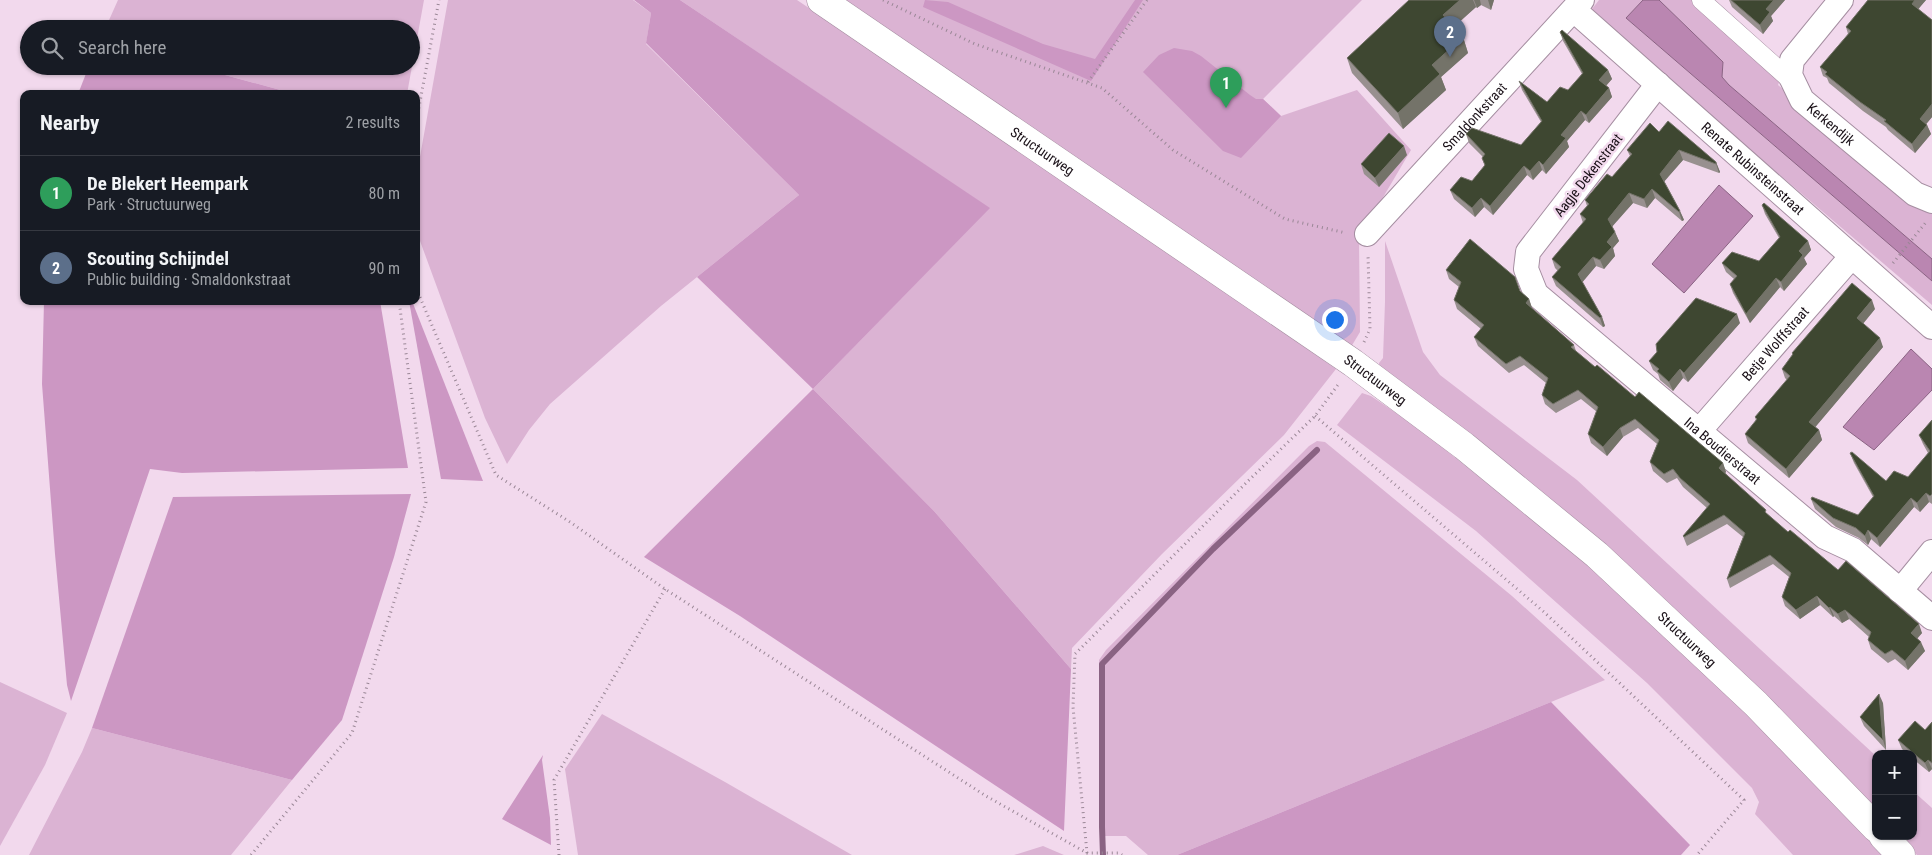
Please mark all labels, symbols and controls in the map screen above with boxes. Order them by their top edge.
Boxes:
pin: 2 [1434,16,1466,57]
search box [20,20,420,75]
icon: search [38,34,66,62]
text: Search here [78,36,166,59]
pin: 1 [1210,67,1242,108]
street label: Smaldonkstraat [1439,79,1510,154]
street label: Kerkendijk [1804,100,1859,149]
text: Nearby [40,111,99,135]
text: 2 results [345,113,400,132]
street label: Renate Rubinsteinstraat [1698,119,1808,218]
street label: Structuurweg [1007,124,1077,178]
street label: Aagje Dekenstraat [1551,130,1625,220]
text: De Blekert Heempark [87,172,248,195]
text: 1 [52,184,60,203]
text: 80 m [368,184,400,203]
text: Park · Structuurweg [87,195,211,214]
text: Scouting Schijndel [87,247,229,270]
text: 2 [52,259,60,278]
text: 90 m [368,259,400,278]
text: Public building · Smaldonkstraat [87,270,291,289]
street label: Betje Wolffstraat [1739,303,1812,384]
your location [1322,307,1348,333]
street label: Structuurweg [1341,351,1410,408]
street label: Ina Boudierstraat [1681,414,1764,487]
street label: Structuurweg [1655,608,1719,670]
map controls [1872,750,1917,840]
button: + [1872,750,1917,795]
button: − [1872,795,1917,840]

